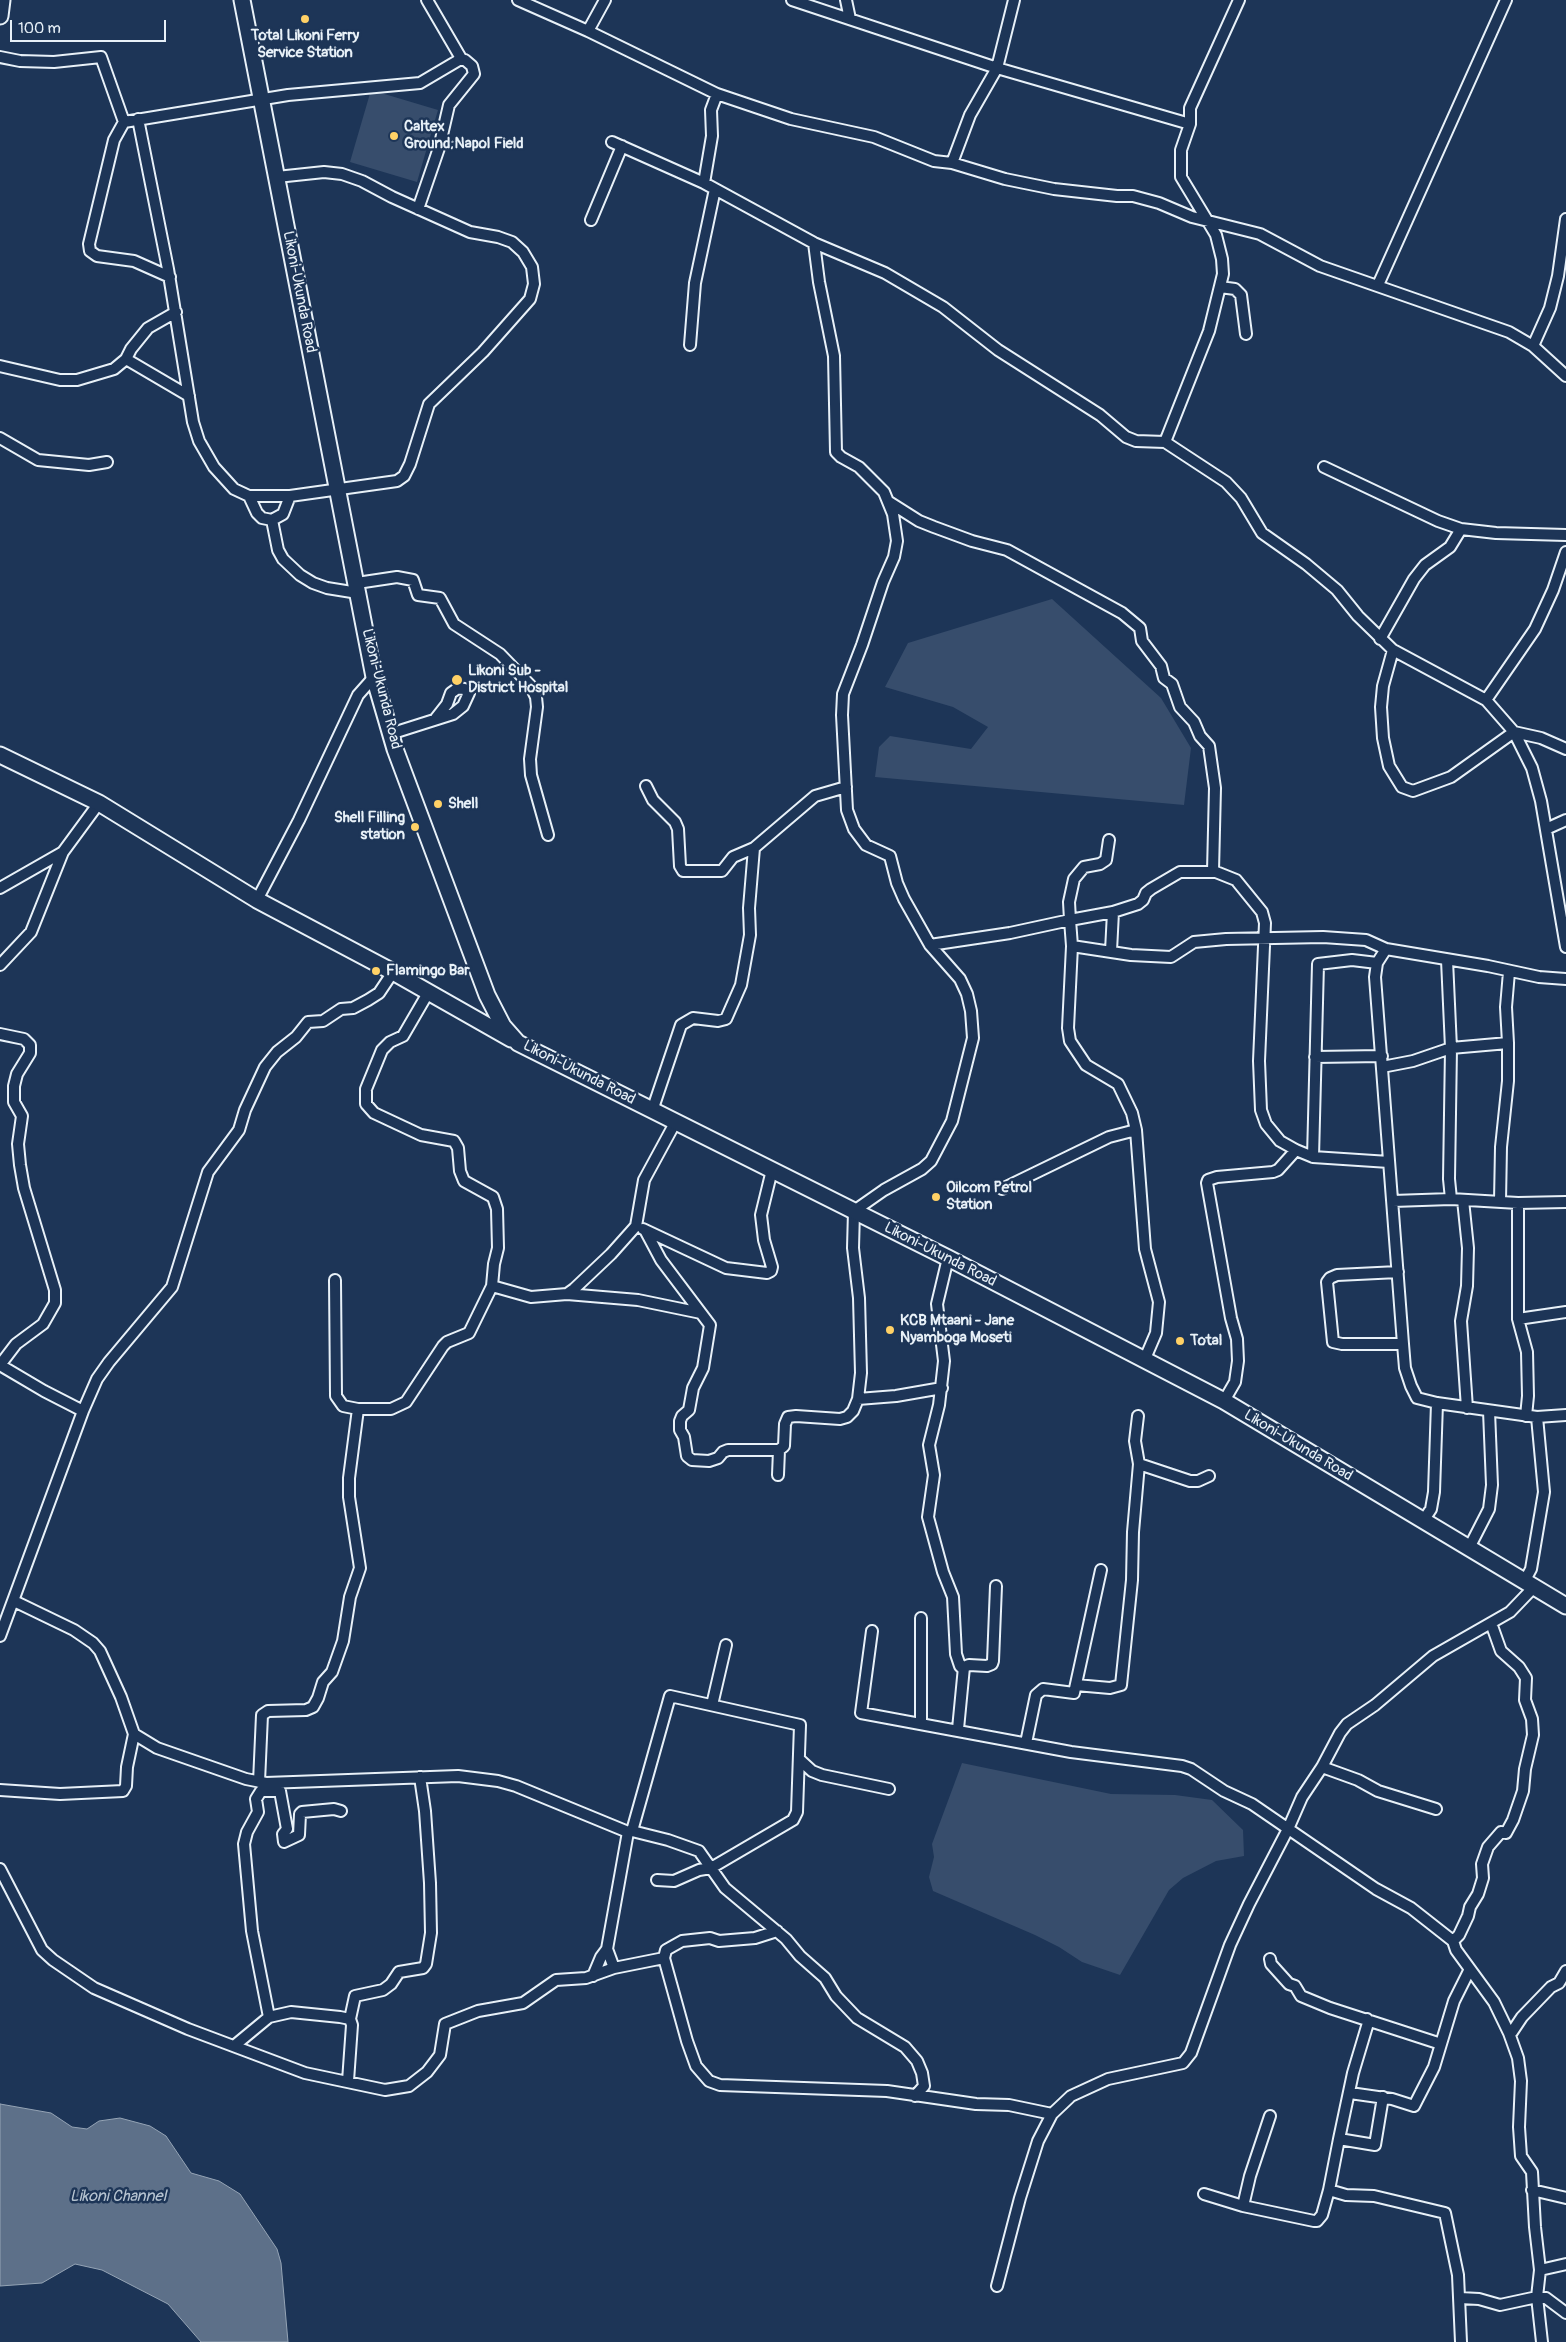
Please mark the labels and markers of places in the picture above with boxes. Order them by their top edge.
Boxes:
marker: Total Likoni Ferry Service Station [299,13,311,25]
place label: Total Likoni Ferry Service Station [251,27,359,62]
place label: Caltex Ground;Napol Field [404,118,524,153]
marker: Caltex Ground;Napol Field [388,130,400,142]
place label: Likoni Sub - District Hospital [468,662,568,697]
marker: Likoni Sub - District Hospital [450,673,464,687]
place label: Shell [448,795,478,813]
marker: Shell [432,798,444,810]
place label: Shell Filling station [334,809,405,844]
marker: Shell Filling station [409,821,421,833]
place label: Flamingo Bar [386,962,470,980]
marker: Flamingo Bar [370,965,382,977]
place label: Oilcom Petrol Station [946,1179,1032,1214]
marker: Oilcom Petrol Station [930,1191,942,1203]
place label: KCB Mtaani - Jane Nyamboga Moseti [900,1312,1014,1347]
marker: KCB Mtaani - Jane Nyamboga Moseti [884,1324,896,1336]
place label: Total [1190,1332,1222,1350]
marker: Total [1174,1335,1186,1347]

